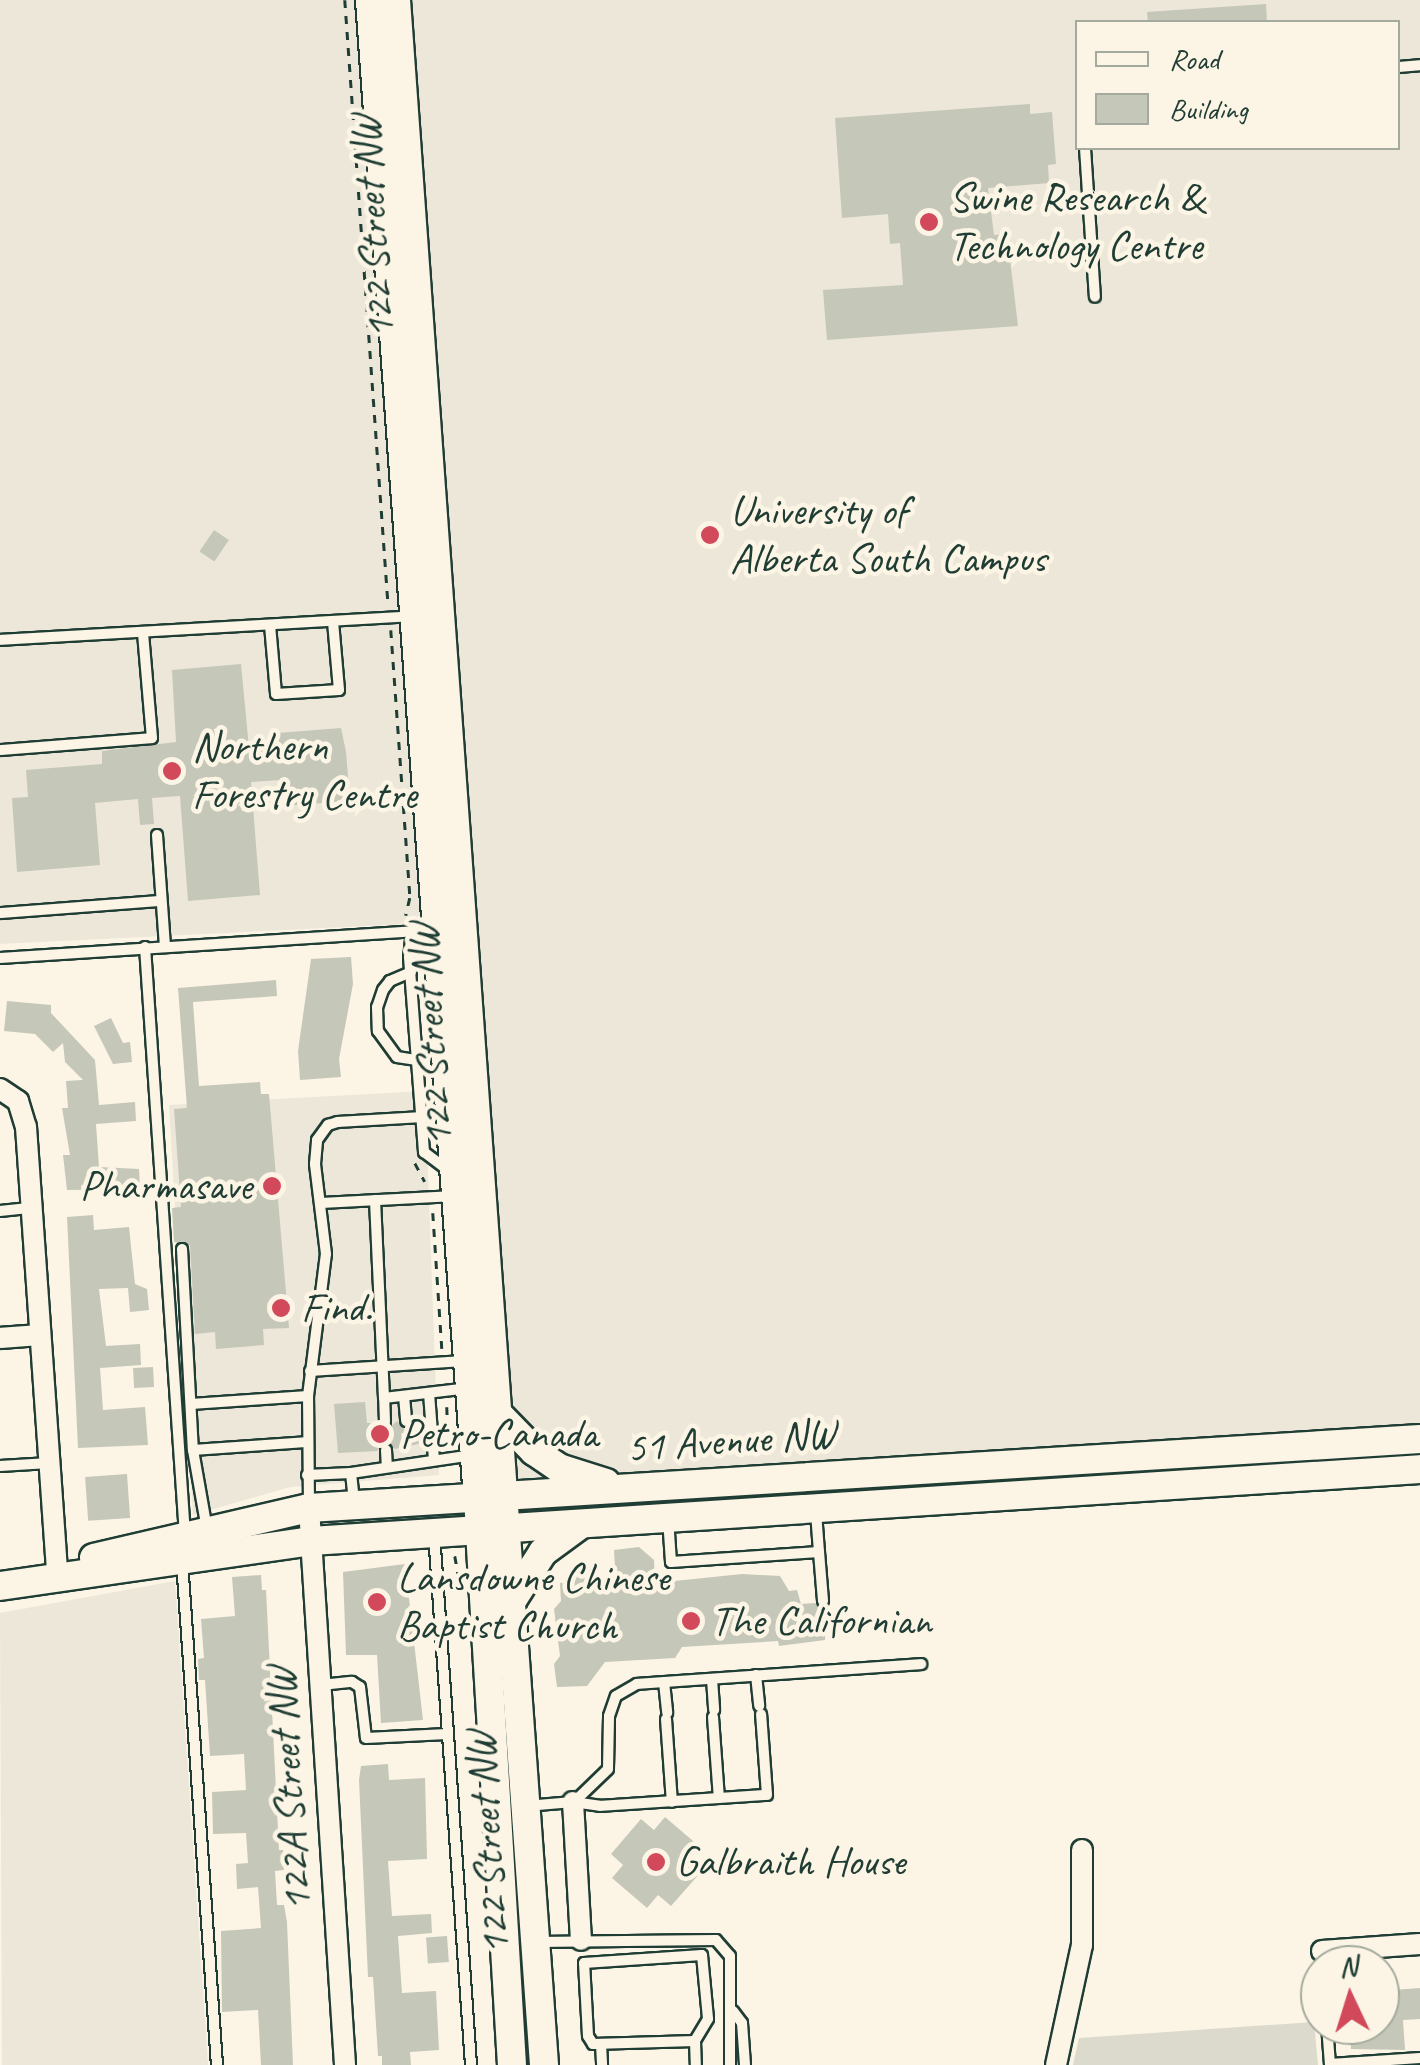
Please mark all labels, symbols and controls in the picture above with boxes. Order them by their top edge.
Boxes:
legend [1075,20,1400,150]
text: Road [1169,40,1219,78]
text: Building [1169,90,1248,128]
street label: 122 Street NW [340,114,406,340]
place label: Swine Research & Technology Centre [949,173,1206,272]
marker: Swine Research & Technology Centre [918,211,940,233]
place label: University of Alberta South Campus [730,486,1047,584]
marker: University of Alberta South Campus [699,524,721,546]
place label: Northern Forestry Centre [192,722,417,820]
marker: Northern Forestry Centre [161,760,183,782]
street label: 122 Street NW [398,922,464,1148]
place label: Pharmasave [80,1161,252,1211]
marker: Pharmasave [261,1175,283,1197]
place label: Find. [301,1283,372,1333]
marker: Find. [270,1297,292,1319]
place label: Petro-Canada [400,1409,597,1459]
street label: 51 Avenue NW [624,1409,838,1473]
marker: Petro-Canada [369,1423,391,1445]
place label: Lansdowne Chinese Baptist Church [397,1553,670,1652]
marker: Lansdowne Chinese Baptist Church [366,1591,388,1613]
place label: The Californian [711,1596,932,1646]
marker: The Californian [680,1610,702,1632]
street label: 122A Street NW [255,1665,323,1913]
street label: 122 Street NW [455,1730,521,1956]
place label: Galbraith House [676,1837,905,1887]
marker: Galbraith House [645,1851,667,1873]
north arrow [1300,1945,1400,2045]
text: N [1338,1949,1358,1985]

